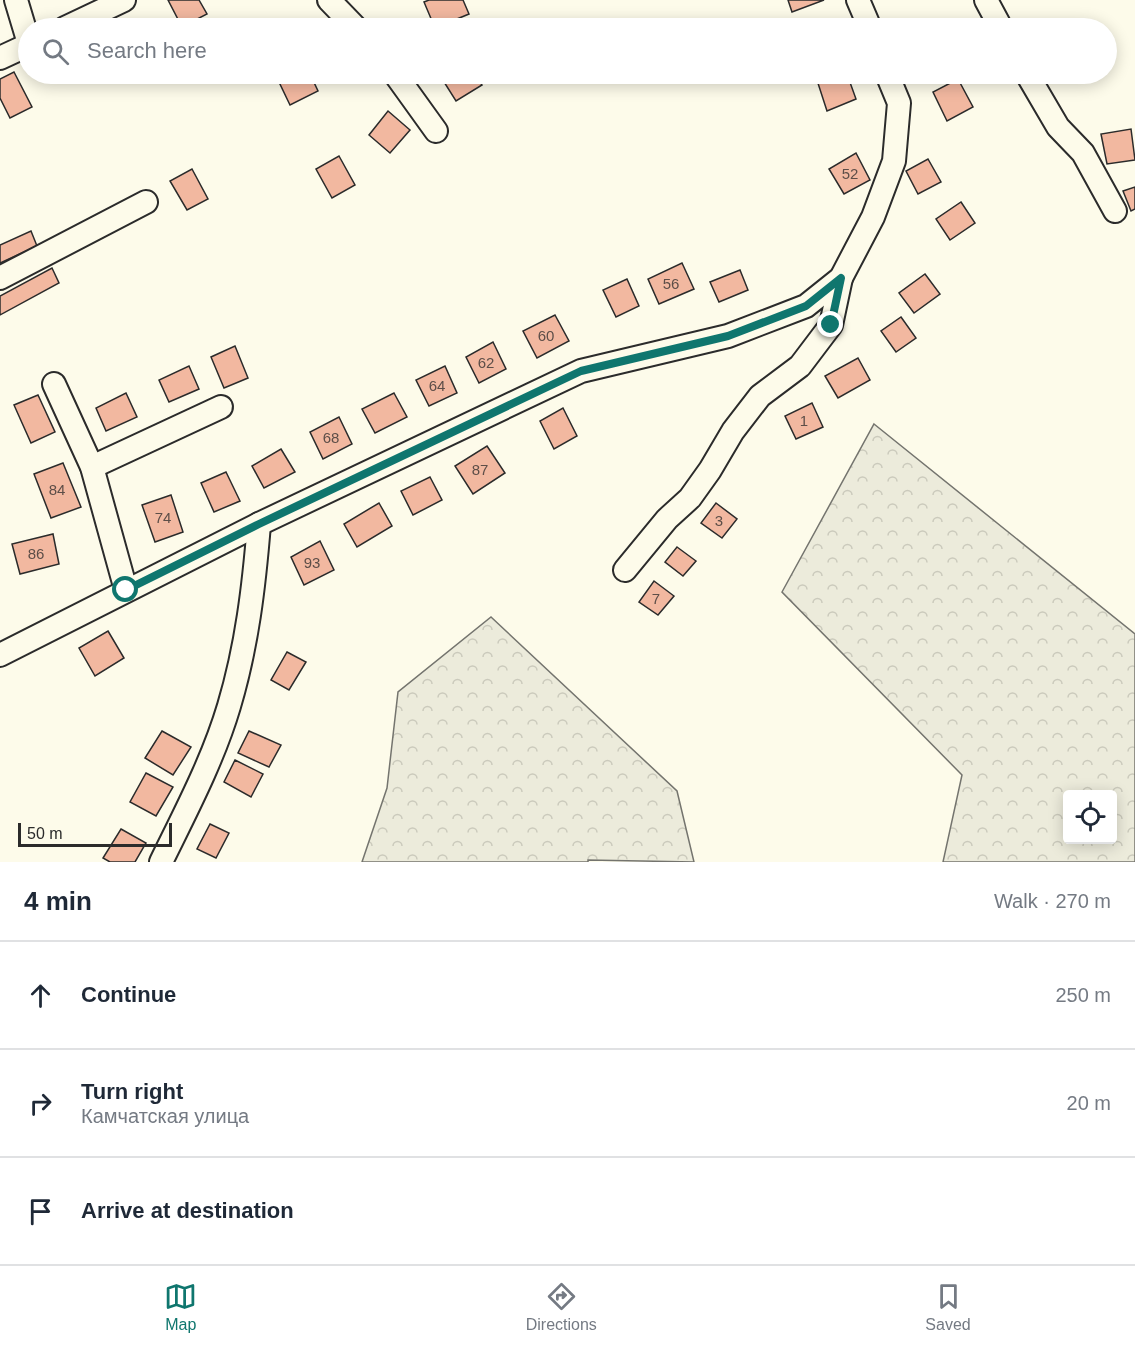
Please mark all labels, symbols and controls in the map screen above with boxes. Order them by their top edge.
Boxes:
search box [18,18,1117,84]
icon: search [39,35,72,68]
text: Search here [87,38,207,63]
house number: 52 [842,165,858,182]
house number: 56 [663,275,679,292]
route end [817,311,843,337]
house number: 60 [538,327,554,344]
house number: 62 [478,354,494,371]
house number: 64 [429,377,445,394]
house number: 1 [800,412,808,429]
house number: 68 [323,429,339,446]
house number: 87 [472,461,488,478]
house number: 84 [49,481,65,498]
house number: 74 [155,509,171,526]
house number: 3 [715,512,723,529]
house number: 86 [28,545,44,562]
house number: 93 [304,554,320,571]
route start [112,576,138,602]
house number: 7 [652,590,660,607]
map controls [1063,790,1117,844]
button: locate [1063,790,1117,844]
scale bar [18,820,172,848]
text: 50 m [27,825,63,842]
text: 4 min [24,886,92,916]
text: Walk · 270 m [994,890,1111,912]
icon: ahead [24,979,57,1012]
text: Continue [81,982,176,1007]
text: 250 m [1055,984,1111,1006]
text: Turn right [81,1079,183,1104]
icon: right [24,1087,57,1120]
text: 20 m [1067,1092,1111,1114]
text: Камчатская улица [81,1105,249,1127]
icon: arrive [24,1195,57,1228]
text: Arrive at destination [81,1198,294,1223]
tab: Map [164,1280,197,1334]
tab: Directions [526,1280,597,1334]
tab: Saved [925,1280,971,1334]

